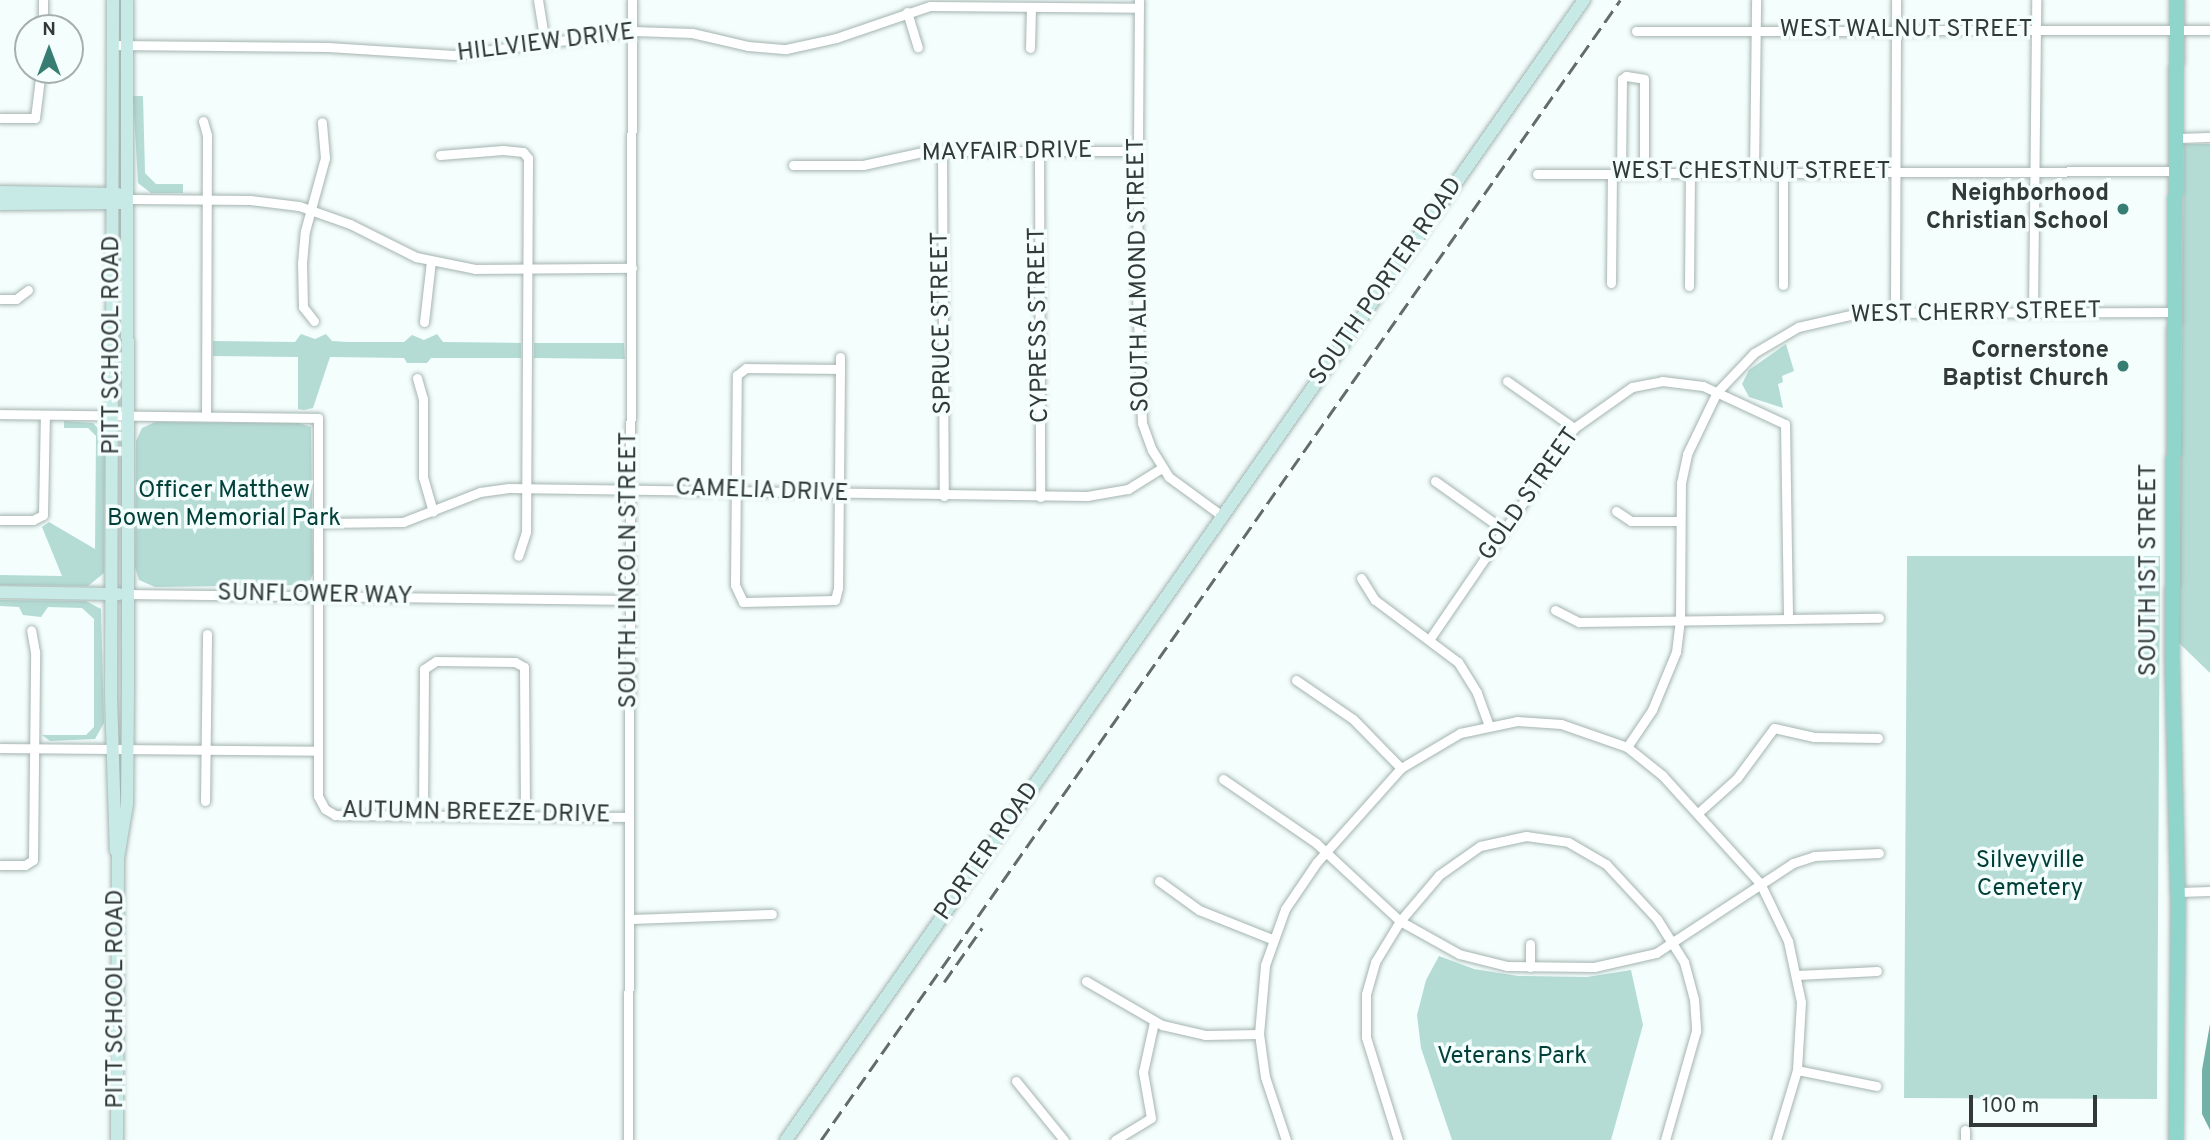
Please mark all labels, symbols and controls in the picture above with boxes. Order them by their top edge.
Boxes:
north arrow [14,14,84,84]
street label: WEST WALNUT STREET [1778,17,2034,45]
text: N [42,18,56,42]
street label: HILLVIEW DRIVE [455,19,637,69]
street label: MAYFAIR DRIVE [921,137,1093,169]
street label: SOUTH ALMOND STREET [1123,137,1157,413]
street label: WEST CHESTNUT STREET [1610,159,1892,187]
street label: SOUTH PORTER ROAD [1304,173,1470,391]
place label: Neighborhood Christian School [1926,181,2109,237]
marker: Neighborhood Christian School [2115,201,2131,217]
street label: CYPRESS STREET [1024,227,1056,423]
street label: SPRUCE STREET [927,231,959,415]
street label: PITT SCHOOL ROAD [99,235,127,455]
street label: WEST CHERRY STREET [1849,297,2103,331]
place label: Cornerstone Baptist Church [1942,338,2109,394]
marker: Cornerstone Baptist Church [2115,358,2131,374]
street label: GOLD STREET [1474,423,1586,567]
street label: SOUTH LINCOLN STREET [616,432,644,708]
street label: SOUTH 1ST STREET [2136,463,2164,677]
street label: CAMELIA DRIVE [674,475,850,509]
park label: Officer Matthew Bowen Memorial Park [107,478,341,534]
street label: SUNFLOWER WAY [217,580,413,612]
street label: PORTER ROAD [930,777,1046,927]
street label: AUTUMN BREEZE DRIVE [342,797,610,831]
park label: Silveyville Cemetery [1976,848,2084,904]
street label: PITT SCHOOL ROAD [103,889,131,1109]
park label: Veterans Park [1437,1044,1587,1072]
scale bar [1972,1080,2100,1124]
text: 100 m [1982,1093,2039,1120]

